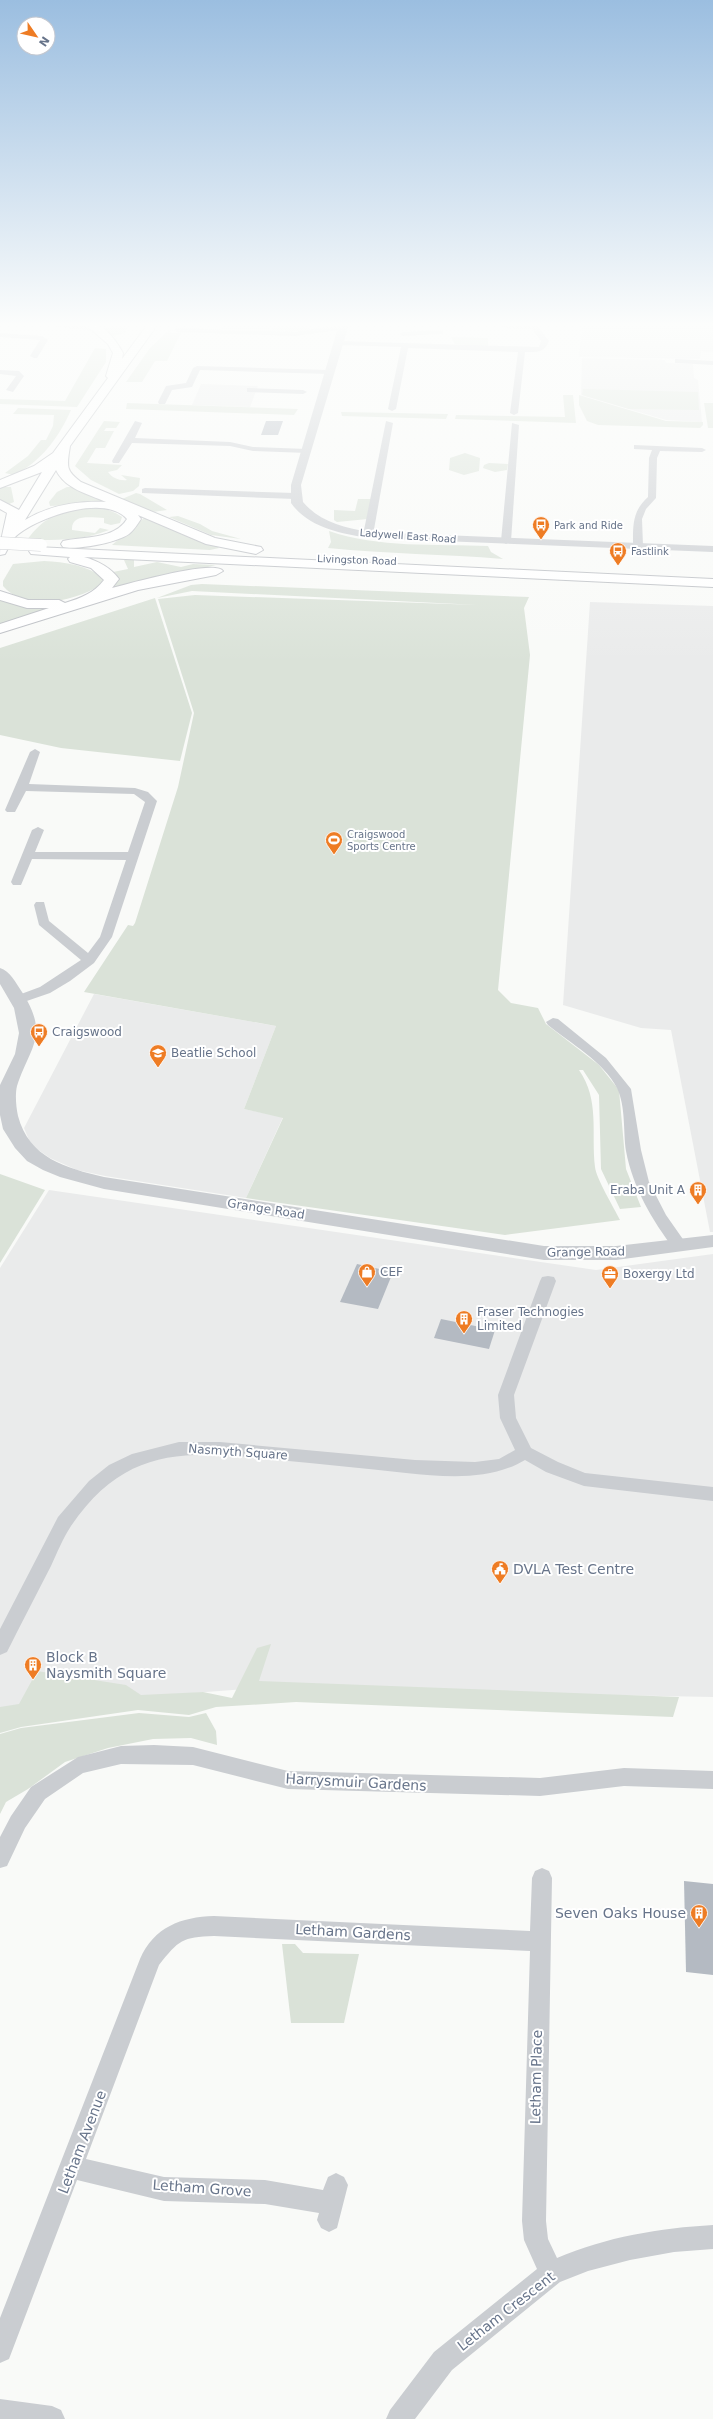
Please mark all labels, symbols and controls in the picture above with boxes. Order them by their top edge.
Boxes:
north arrow [16,16,56,56]
text: N [36,34,52,49]
bus stop icon: Park and Ride [531,515,551,540]
place label: Park and Ride [554,520,623,531]
street label: Ladywell East Road [359,527,457,545]
bus stop icon: Fastlink [608,541,628,566]
place label: Fastlink [631,546,669,557]
street label: Livingston Road [317,553,397,567]
place label: Craigswood Sports Centre [347,829,416,852]
sports icon: Craigswood Sports Centre [324,830,344,855]
bus stop icon: Craigswood [29,1022,49,1047]
place label: Craigswood [52,1025,122,1039]
school or university icon: Beatlie School [148,1043,168,1068]
place label: Beatlie School [171,1046,256,1060]
building icon: Eraba Unit A [688,1180,708,1205]
place label: Eraba Unit A [610,1183,686,1197]
street label: Grange Road [226,1196,306,1222]
street label: Grange Road [547,1244,625,1260]
shop icon: CEF [357,1262,377,1287]
office icon: Boxergy Ltd [600,1264,620,1289]
place label: CEF [380,1265,403,1279]
place label: Boxergy Ltd [623,1267,695,1281]
place label: Fraser Technogies Limited [477,1305,584,1333]
building icon: Fraser Technogies Limited [454,1309,474,1334]
street label: Nasmyth Square [188,1442,288,1462]
public building icon: DVLA Test Centre [490,1559,510,1584]
place label: DVLA Test Centre [513,1561,634,1577]
place label: Block B Naysmith Square [46,1649,166,1681]
building icon: Block B Naysmith Square [23,1655,43,1680]
street label: Harrysmuir Gardens [285,1770,427,1794]
building icon: Seven Oaks House [689,1903,709,1928]
place label: Seven Oaks House [555,1905,686,1921]
street label: Letham Gardens [295,1921,411,1943]
street label: Letham Place [527,2030,545,2124]
street label: Letham Avenue [55,2088,109,2196]
street label: Letham Grove [152,2177,252,2199]
street label: Letham Crescent [454,2268,558,2354]

